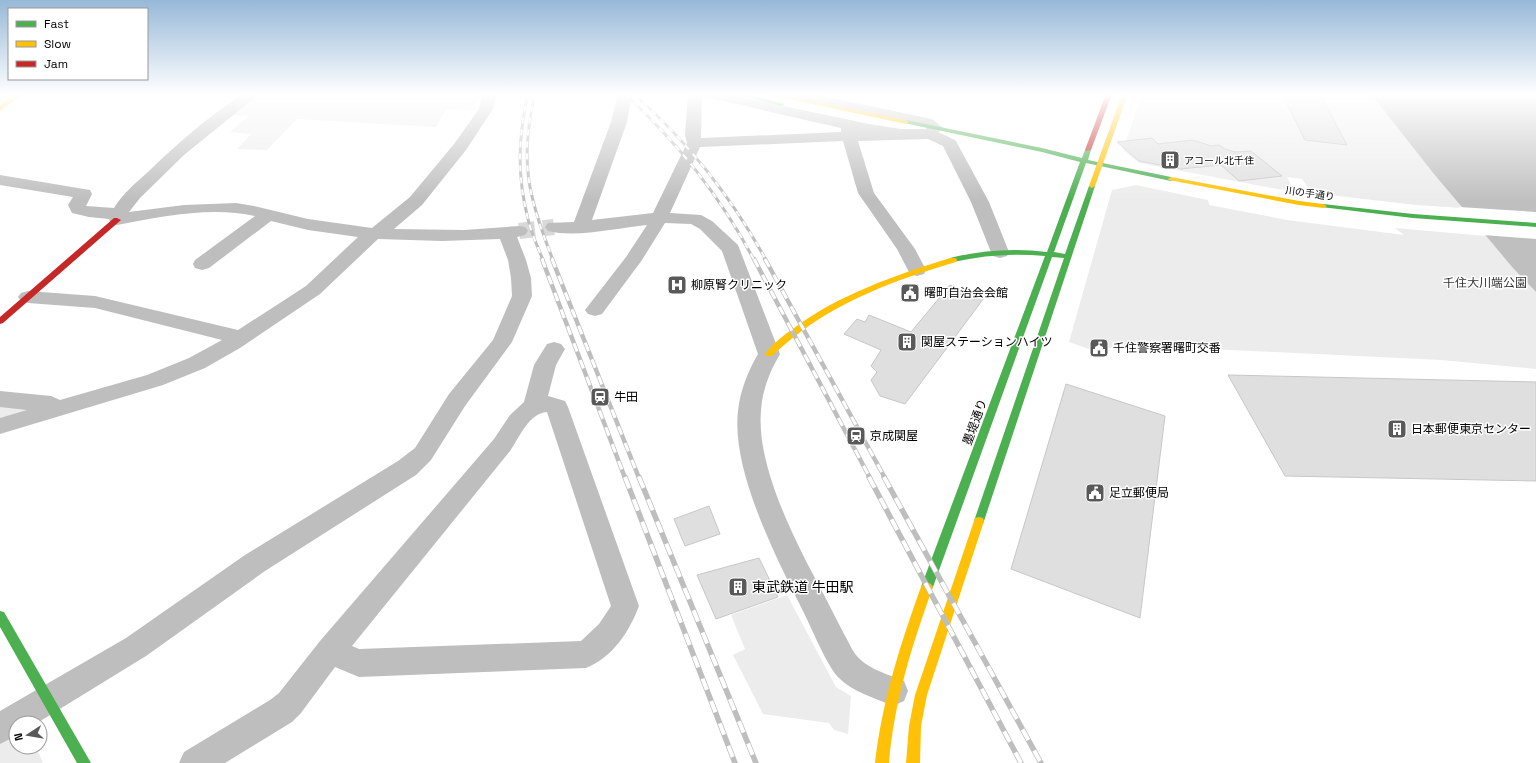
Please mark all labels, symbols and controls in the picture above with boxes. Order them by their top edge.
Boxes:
legend [8,8,148,80]
text: Fast [44,16,69,32]
text: Slow [44,36,71,52]
text: Jam [44,56,68,72]
building icon: アコール北千住 [1159,149,1181,171]
place label: アコール北千住 [1184,154,1254,167]
street label: 川の手通り [1284,184,1336,203]
hospital icon: 柳原腎クリニック [666,274,688,296]
park label: 千住大川端公園 [1443,275,1527,291]
place label: 柳原腎クリニック [691,277,787,293]
public building icon: 曙町自治会会館 [899,282,921,304]
place label: 曙町自治会会館 [924,285,1008,301]
building icon: 関屋ステーションハイツ [896,331,918,353]
place label: 関屋ステーションハイツ [921,334,1053,350]
public building icon: 千住警察署曙町交番 [1088,337,1110,359]
place label: 千住警察署曙町交番 [1113,340,1221,356]
station icon: 牛田 [589,386,611,408]
place label: 牛田 [614,389,638,405]
street label: 墨堤通り [959,397,991,447]
building icon: 日本郵便東京センター [1386,418,1408,440]
place label: 日本郵便東京センター [1411,421,1531,437]
station icon: 京成関屋 [845,425,867,447]
place label: 京成関屋 [870,428,918,444]
public building icon: 足立郵便局 [1084,482,1106,504]
place label: 足立郵便局 [1109,485,1169,501]
building icon: 東武鉄道 牛田駅 [727,576,749,598]
place label: 東武鉄道 牛田駅 [752,578,854,596]
north arrow [8,715,48,755]
text: N [11,732,26,742]

